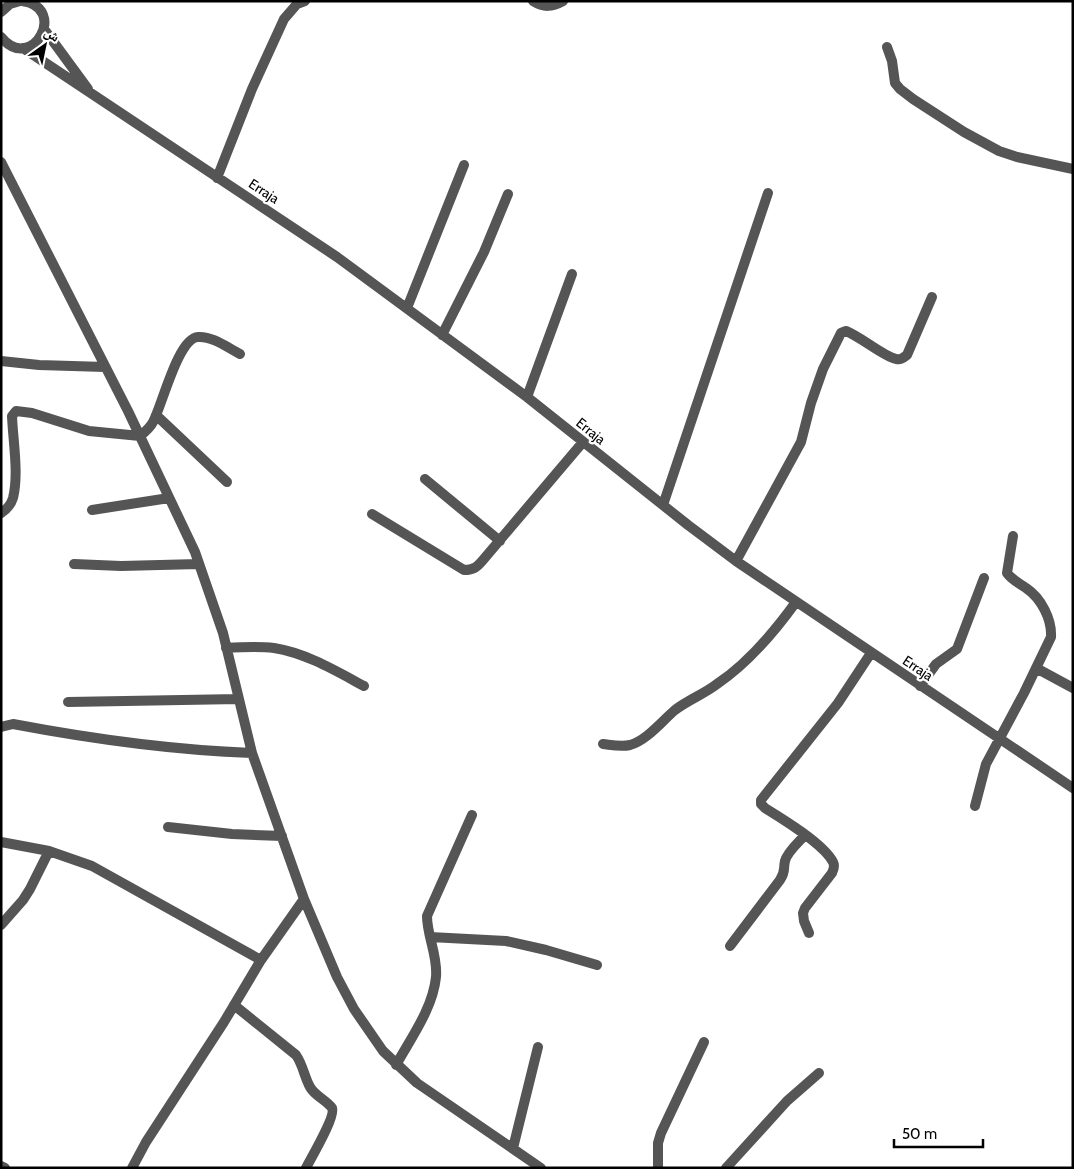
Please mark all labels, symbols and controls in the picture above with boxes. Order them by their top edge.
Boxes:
north arrow [20,20,70,70]
text: ش [41,23,63,46]
street label: Erraja [245,175,283,208]
street label: Erraja [573,414,610,448]
street label: Erraja [899,651,937,685]
scale bar [894,1116,983,1148]
text: 50 m [902,1125,937,1143]

